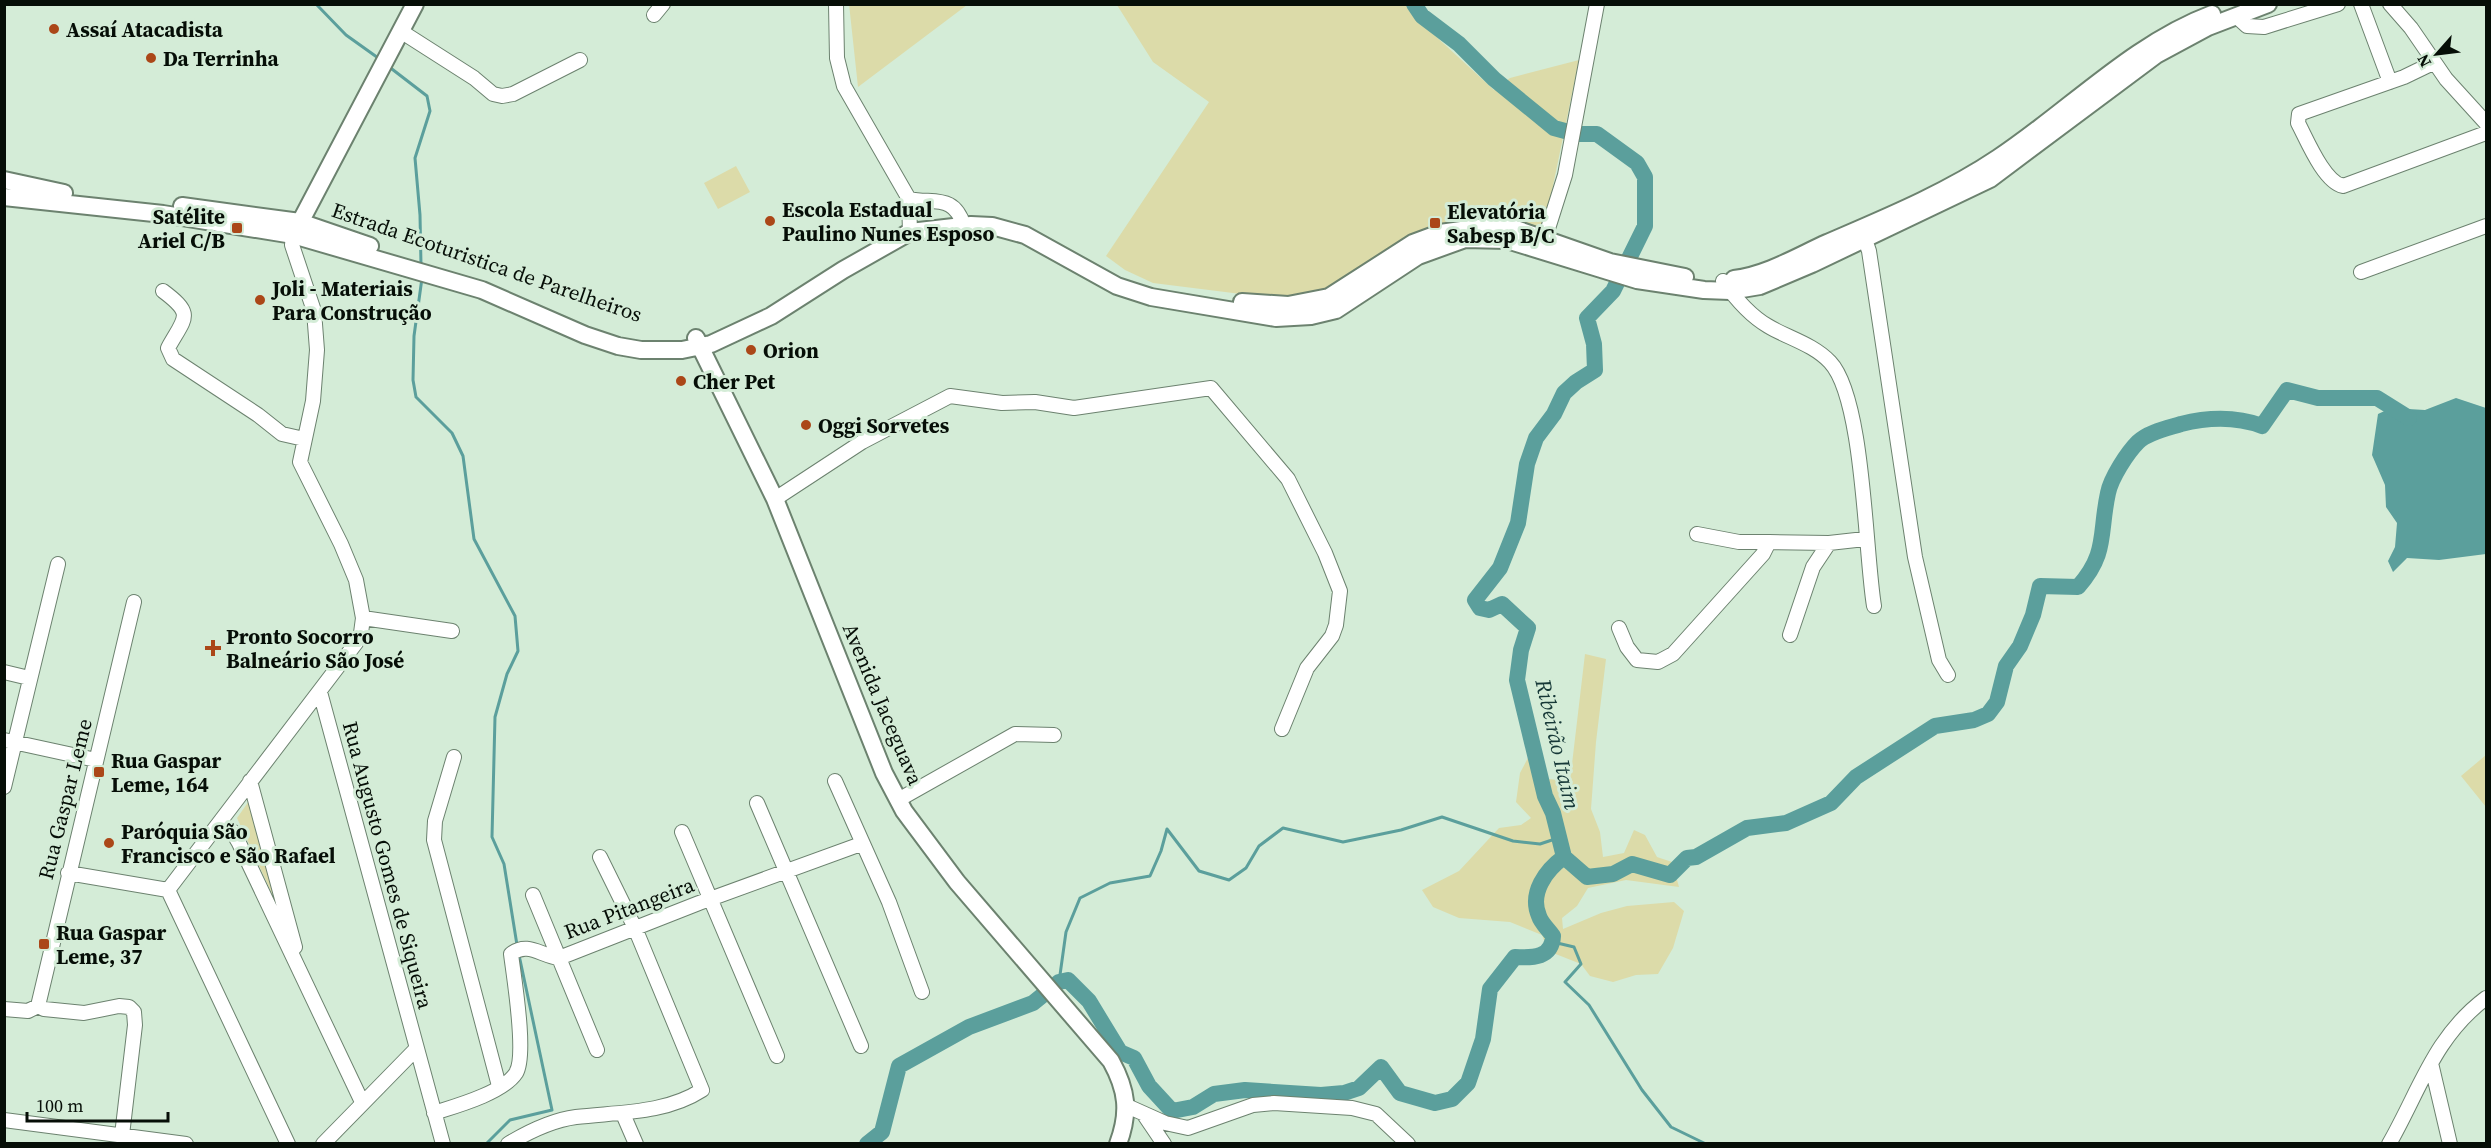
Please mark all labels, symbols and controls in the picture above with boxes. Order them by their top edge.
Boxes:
place label: Assaí Atacadista [66,15,224,44]
marker: Assaí Atacadista [47,22,61,36]
north arrow [2407,24,2467,84]
place label: Da Terrinha [163,44,280,73]
text: N [2411,50,2436,71]
marker: Da Terrinha [144,51,158,65]
street label: Estrada Ecoturistica de Parelheiros [328,195,646,329]
place label: Escola Estadual Paulino Nunes Esposo [782,195,994,248]
place label: Elevatória Sabesp B/C [1447,197,1554,250]
place label: Satélite Ariel C/B [138,202,225,255]
marker: Escola Estadual Paulino Nunes Esposo [763,214,777,228]
marker: Elevatória Sabesp B/C [1428,216,1442,230]
marker: Satélite Ariel C/B [230,221,244,235]
place label: Joli - Materiais Para Construção [270,274,432,327]
marker: Joli - Materiais Para Construção [253,293,267,307]
place label: Orion [763,336,819,365]
marker: Orion [744,343,758,357]
place label: Cher Pet [693,367,776,396]
marker: Cher Pet [674,374,688,388]
place label: Oggi Sorvetes [818,411,950,440]
marker: Oggi Sorvetes [799,418,813,432]
street label: Avenida Jaceguava [836,619,930,790]
place label: Pronto Socorro Balneário São José [226,622,404,675]
marker: Pronto Socorro Balneário São José [204,639,222,657]
water label: Ribeirão Itaim [1528,675,1588,812]
street label: Rua Gaspar Leme [31,716,99,882]
street label: Rua Augusto Gomes de Siqueira [336,718,440,1012]
place label: Rua Gaspar Leme, 164 [111,746,222,799]
marker: Rua Gaspar Leme, 164 [92,765,106,779]
place label: Paróquia São Francisco e São Rafael [121,817,336,870]
marker: Paróquia São Francisco e São Rafael [102,836,116,850]
street label: Rua Pitangeira [560,870,699,946]
place label: Rua Gaspar Leme, 37 [56,918,167,971]
marker: Rua Gaspar Leme, 37 [37,937,51,951]
scale bar [27,1085,168,1123]
text: 100 m [36,1093,83,1118]

